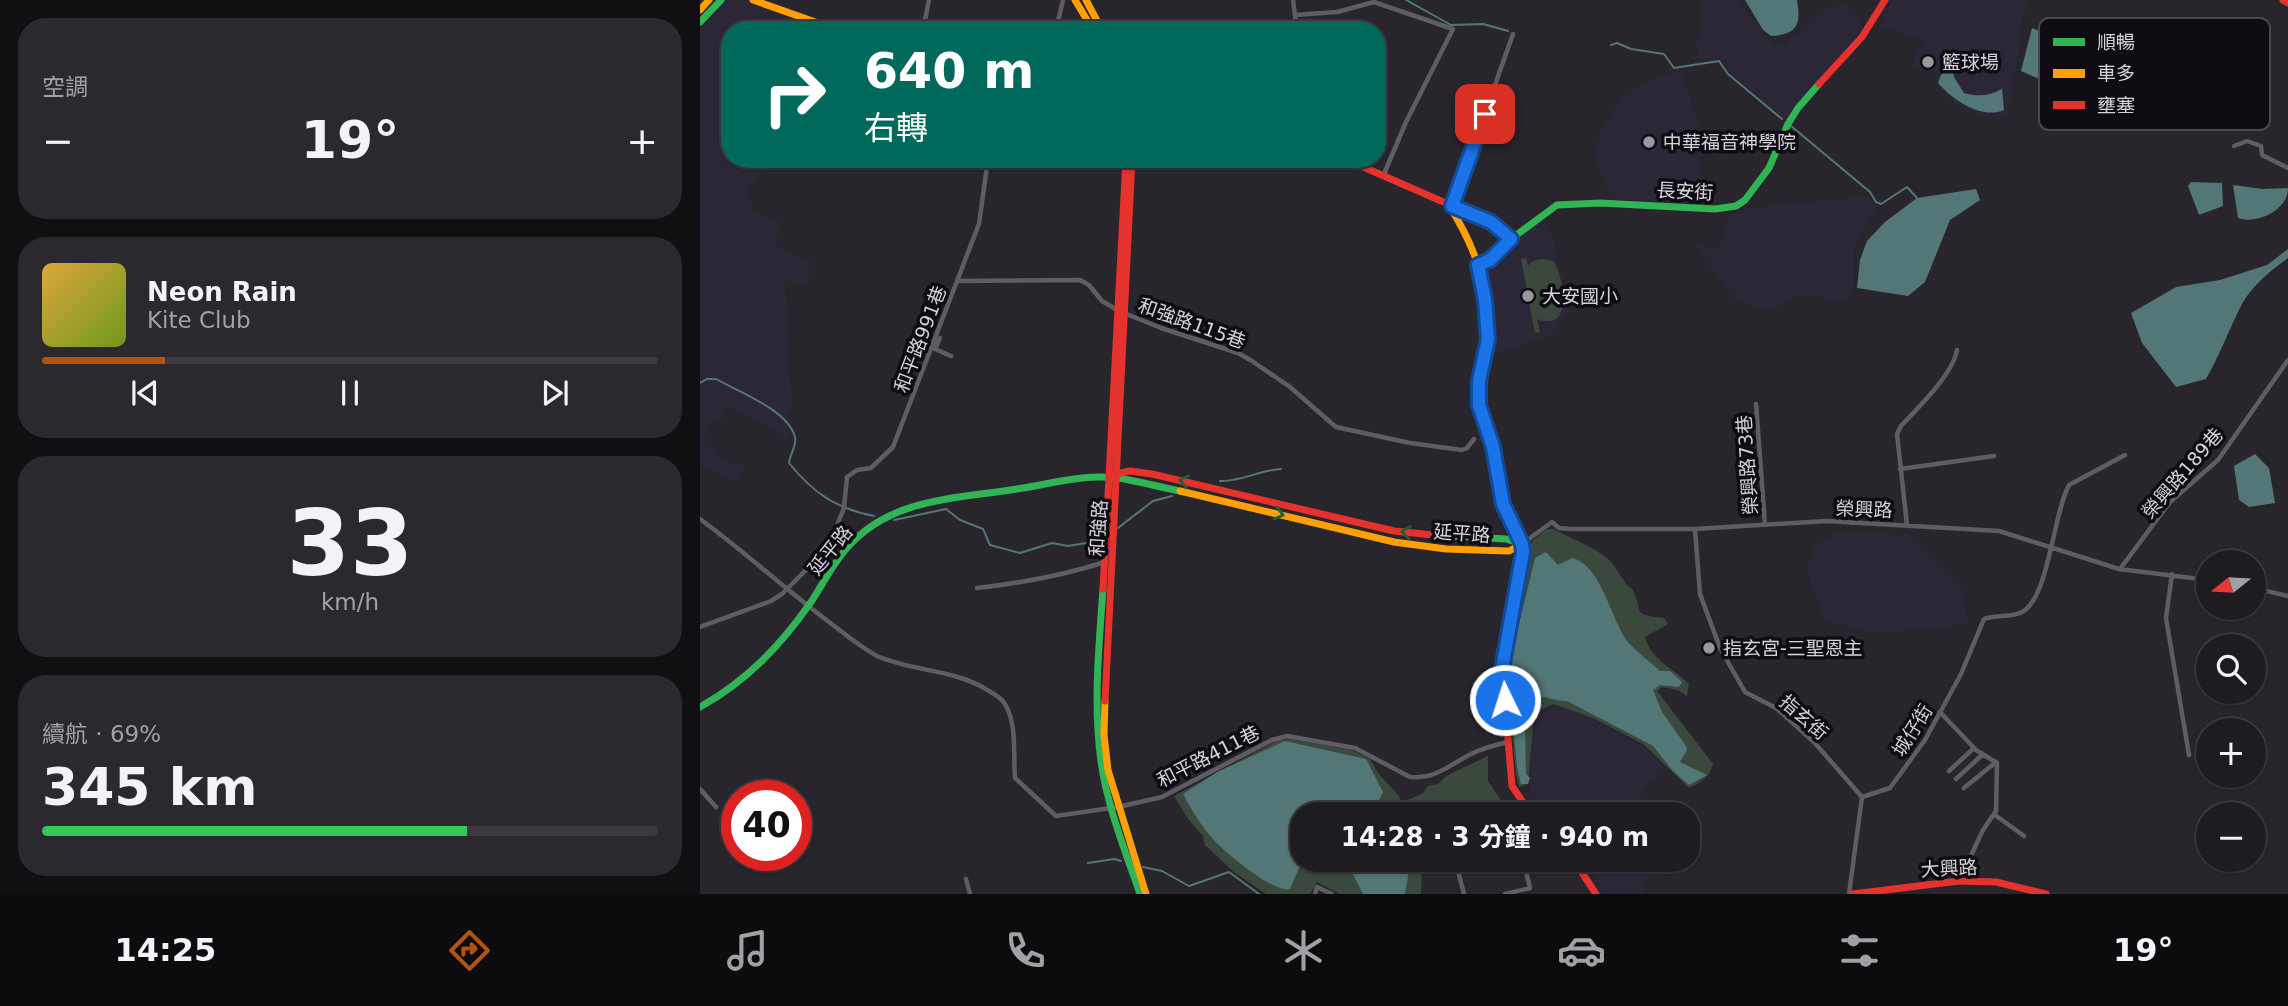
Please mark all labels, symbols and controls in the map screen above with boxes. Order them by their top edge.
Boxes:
legend [2039,18,2270,130]
text: 順暢 [2097,31,2135,53]
text: 640 m [864,43,1034,100]
icon: right [749,49,840,140]
place label: 籃球場 [1942,51,1999,73]
marker: 籃球場 [1920,54,1936,70]
text: 車多 [2097,62,2135,84]
text: 空調 [42,74,88,100]
pin [1455,84,1515,144]
text: 壅塞 [2097,94,2135,116]
icon: arrive [1466,95,1504,133]
text: 右轉 [864,109,928,147]
text: 19° [301,110,399,170]
text: − [42,119,74,163]
text: + [626,119,658,163]
place label: 中華福音神學院 [1663,131,1796,153]
marker: 中華福音神學院 [1641,134,1657,150]
street label: 長安街 [1656,179,1714,203]
text: Neon Rain [147,277,297,307]
street label: 和平路991巷 [890,283,950,395]
place label: 大安國小 [1542,285,1618,307]
marker: 大安國小 [1520,288,1536,304]
street label: 和強路115巷 [1135,293,1249,353]
text: Kite Club [147,307,251,333]
icon: previous [126,374,164,412]
icon: pause [331,374,369,412]
icon: next [536,374,574,412]
street label: 榮興路73巷 [1733,414,1761,516]
street label: 榮興路189巷 [2137,423,2227,523]
one-way arrow [1178,474,1190,489]
text: 33 [287,491,413,596]
street label: 榮興路 [1835,497,1893,521]
street label: 和強路 [1085,499,1111,557]
one-way arrow [1273,506,1285,520]
street label: 延平路 [1433,520,1491,546]
street label: 延平路 [804,521,856,579]
one-way arrow [1400,525,1412,540]
north arrow [2196,550,2266,620]
map controls [2196,550,2266,872]
text: km/h [321,589,379,615]
button: search [2196,634,2266,704]
place label: 指玄宮-三聖恩主 [1723,637,1863,659]
marker: 指玄宮-三聖恩主 [1701,640,1717,656]
position arrow [1468,663,1542,737]
street label: 指玄街 [1775,690,1833,744]
street label: 城仔街 [1888,700,1936,760]
button: + [2196,718,2266,788]
text: 續航 · 69% [42,721,161,747]
street label: 和平路411巷 [1153,721,1263,791]
text: 345 km [42,757,257,817]
speed limit sign: 40 [721,780,812,871]
button: − [2196,802,2266,872]
text: 14:28 · 3 分鐘 · 940 m [1341,822,1649,852]
street label: 大興路 [1920,856,1978,880]
icon: directions [445,926,494,975]
icon: music [723,926,772,975]
icon: phone [1001,926,1050,975]
icon: climate [1279,926,1328,975]
icon: car [1557,926,1606,975]
icon: filters [1835,926,1884,975]
text: 14:25 [114,931,216,969]
text: 19° [2113,931,2173,969]

